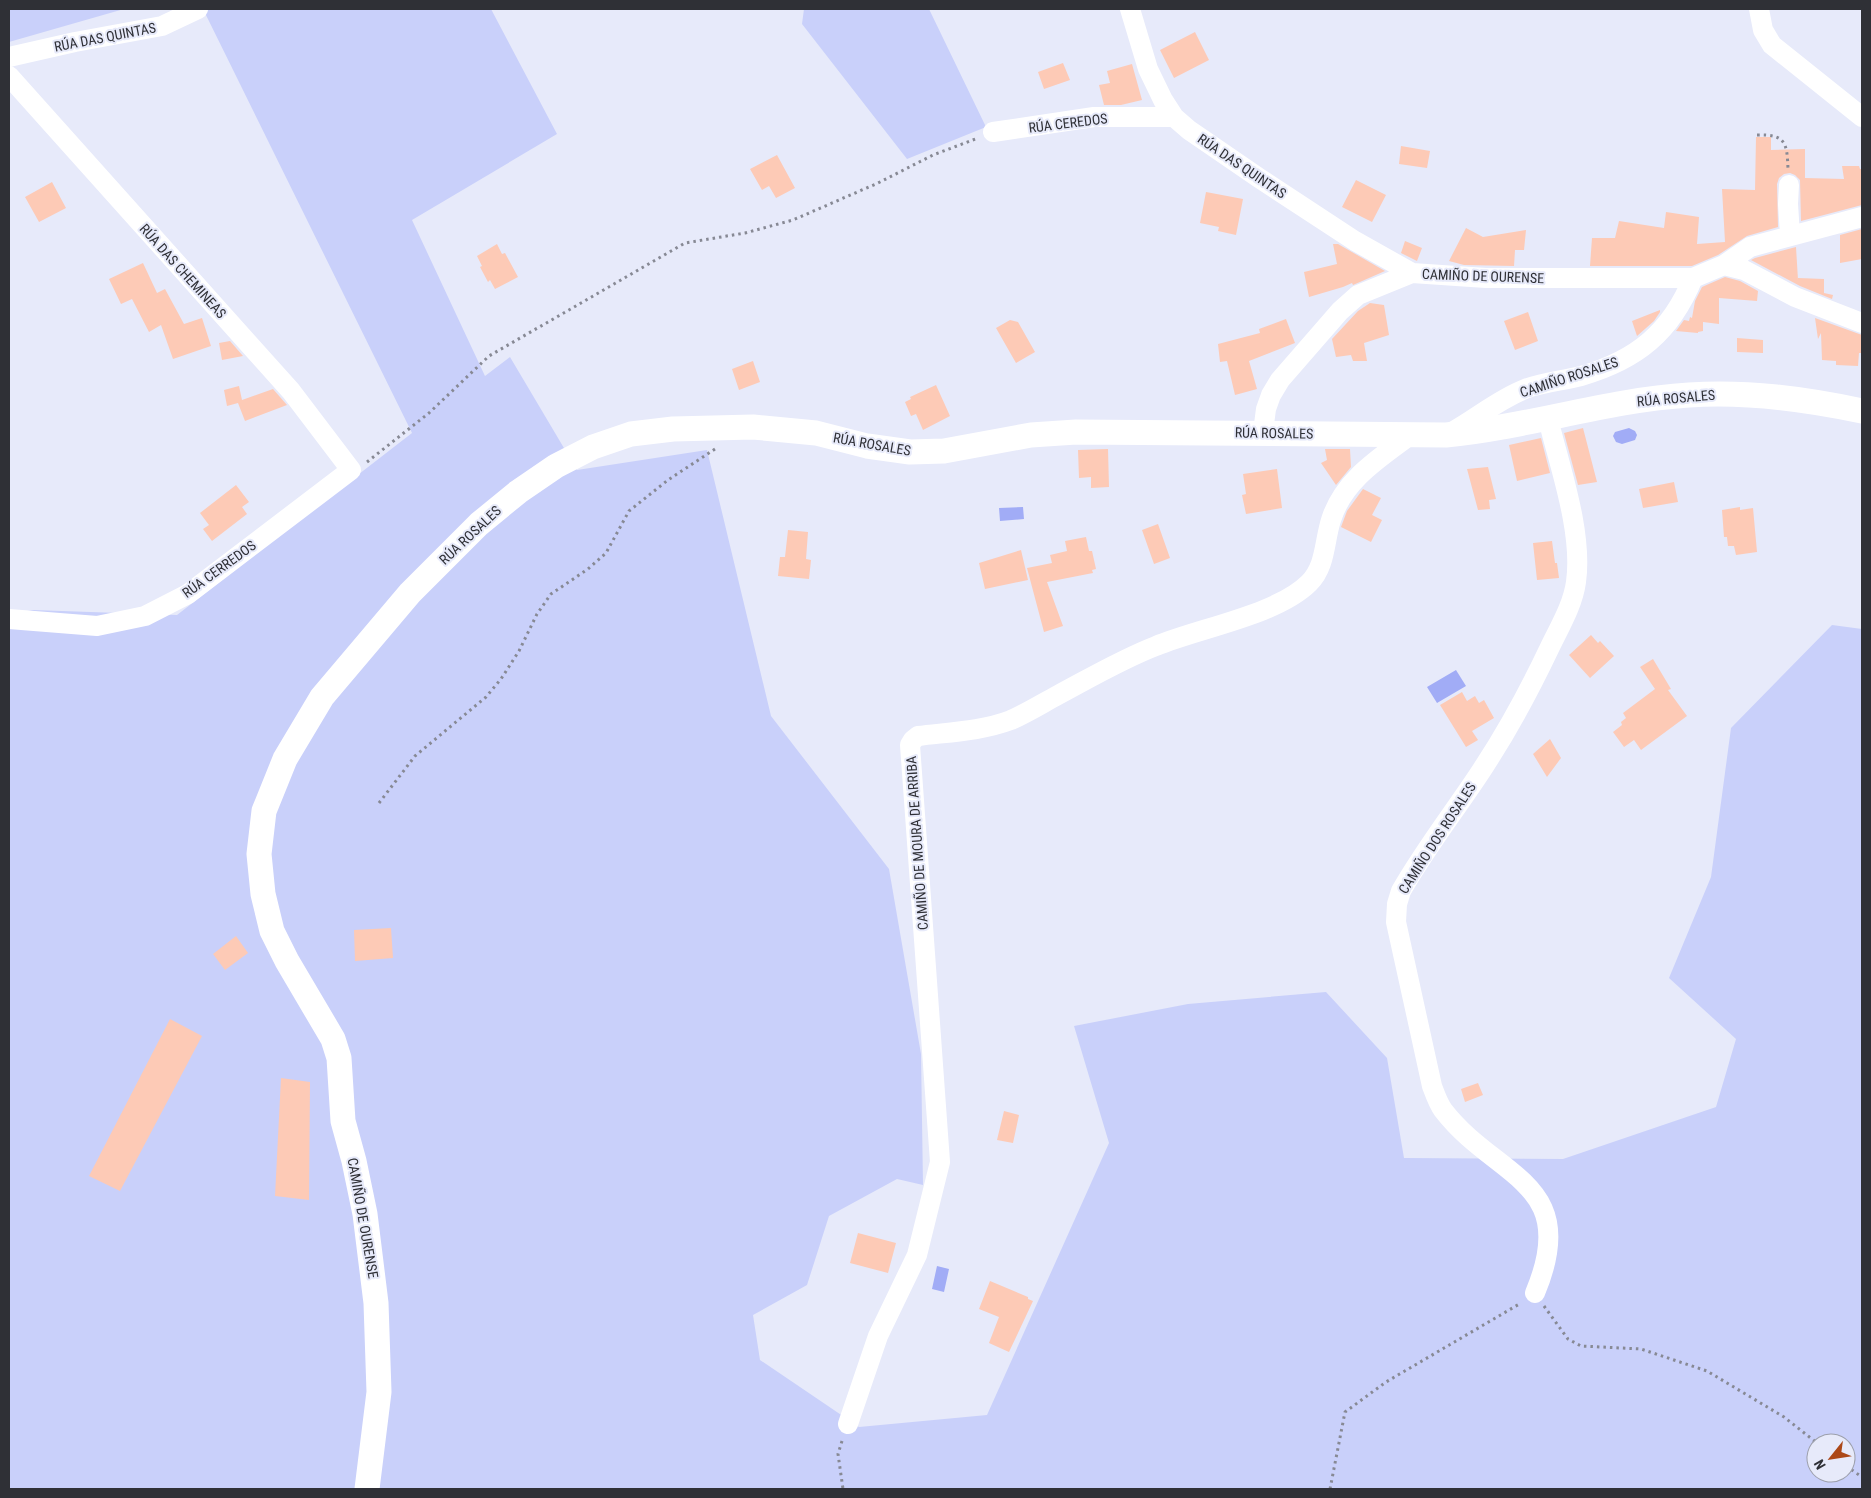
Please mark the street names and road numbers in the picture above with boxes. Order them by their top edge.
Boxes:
street label: RÚA DAS QUINTAS [53,18,157,55]
street label: RÚA CEREDOS [1028,109,1108,136]
street label: RÚA DAS QUINTAS [1195,130,1290,201]
street label: RÚA DAS CHEMINEAS [136,220,230,321]
street label: CAMIÑO DE OURENSE [1422,265,1544,286]
street label: CAMIÑO ROSALES [1517,353,1620,400]
street label: RÚA ROSALES [1636,386,1716,409]
street label: RÚA ROSALES [1235,423,1313,442]
street label: RÚA ROSALES [832,428,912,459]
street label: RÚA ROSALES [435,502,504,568]
street label: RÚA CERREDOS [179,536,259,601]
street label: CAMIÑO DE MOURA DE ARRIBA [902,755,931,931]
street label: CAMIÑO DOS ROSALES [1394,779,1479,897]
street label: CAMIÑO DE OURENSE [345,1156,382,1280]

